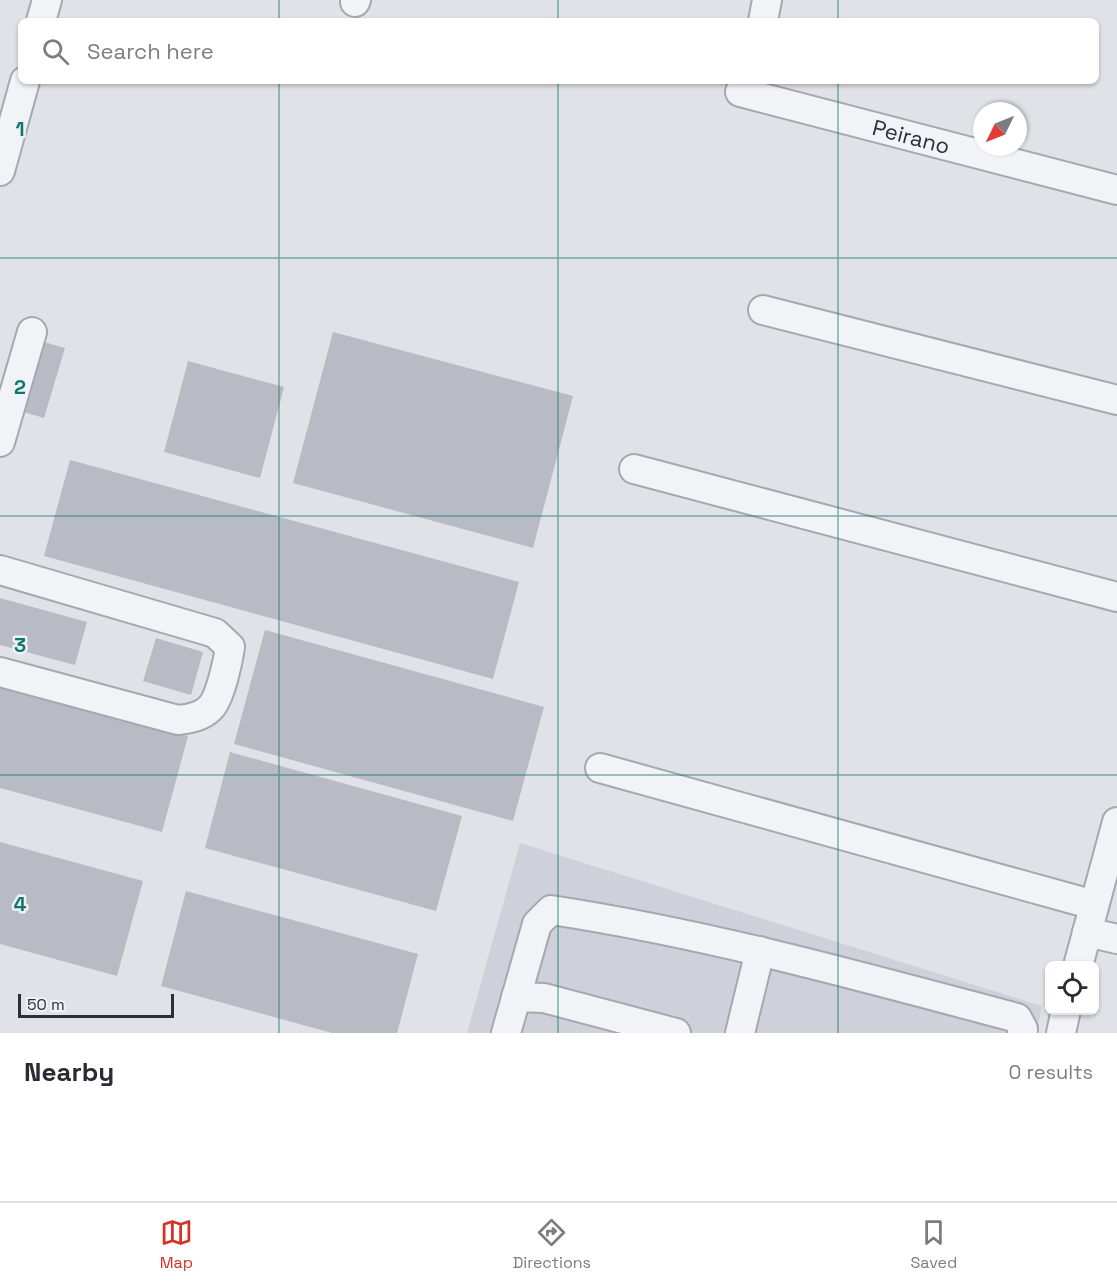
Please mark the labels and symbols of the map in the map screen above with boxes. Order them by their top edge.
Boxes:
north arrow [973,102,1027,156]
street label: Peirano [870,113,953,160]
text: 1 [15,116,25,142]
text: 2 [14,374,26,400]
text: 3 [14,632,26,658]
text: 4 [14,891,27,917]
scale bar [18,991,174,1018]

